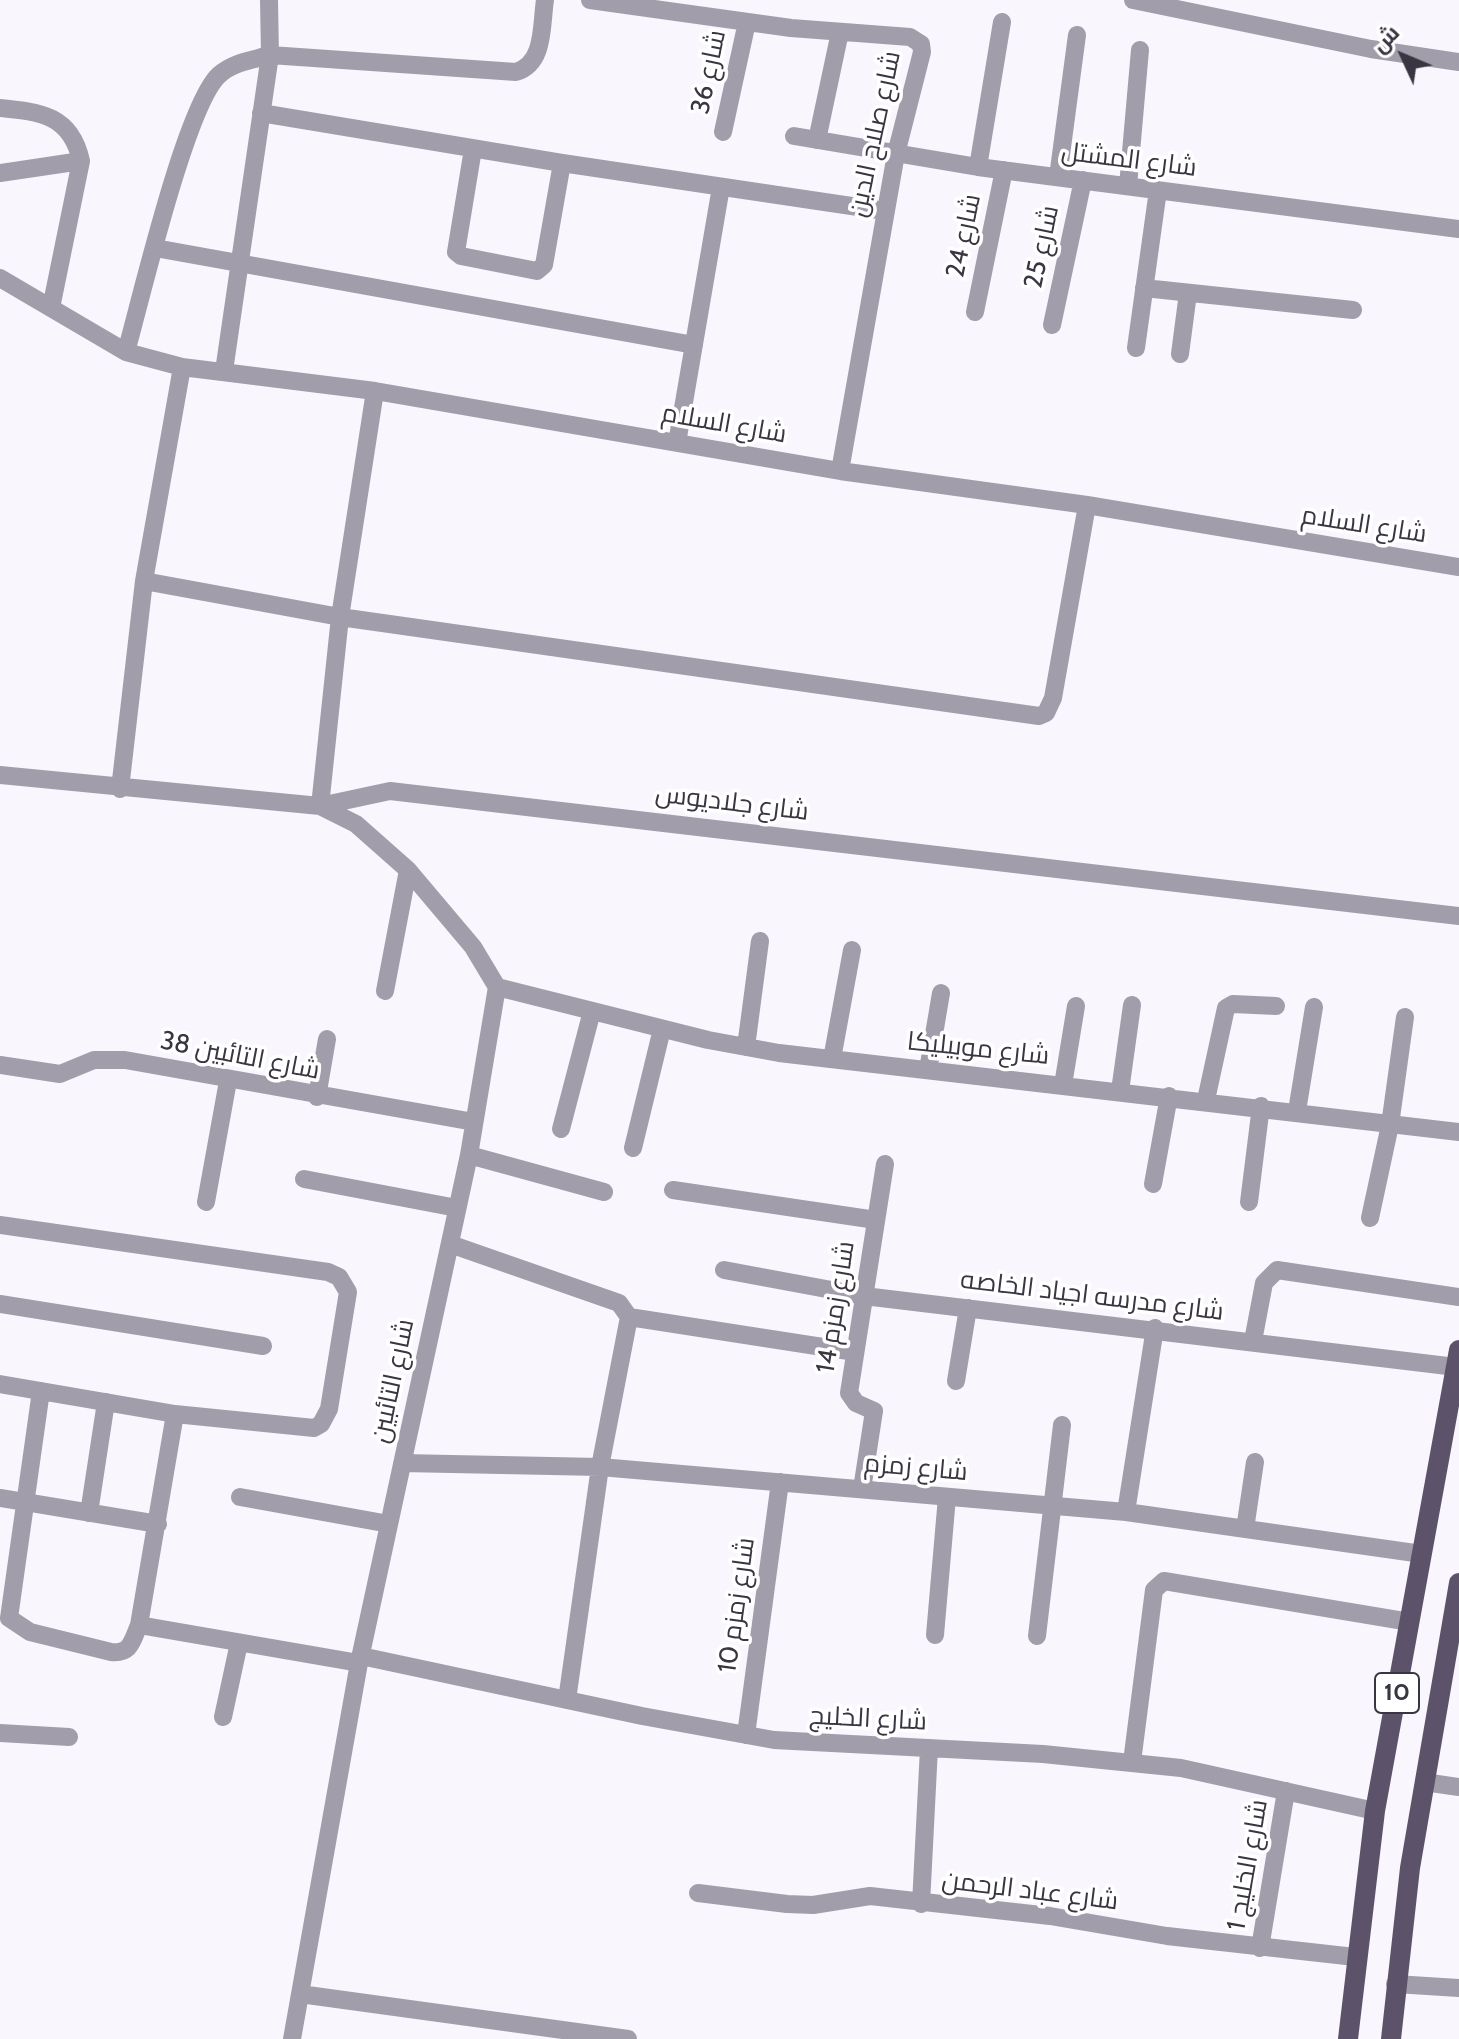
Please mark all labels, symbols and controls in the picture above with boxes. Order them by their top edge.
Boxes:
north arrow [1363,16,1443,96]
text: ش [1366,19,1405,59]
street label: شارع 36 [685,27,733,117]
street label: شارع صلاح الدين [842,48,908,220]
street label: شارع المشتل [1060,136,1198,184]
street label: شارع 24 [940,191,988,281]
street label: شارع 25 [1018,203,1066,291]
street label: شارع السلام [659,398,789,450]
street label: شارع السلام [1299,500,1429,550]
street label: شارع جلاديوس [654,778,810,828]
street label: شارع التائبين 38 [158,1025,322,1087]
street label: شارع موبيليكا [905,1026,1051,1072]
street label: شارع زمزم 14 [810,1239,862,1375]
street label: شارع مدرسه اجياد الخاصه [959,1264,1225,1328]
street label: شارع التائبين [365,1316,421,1446]
street label: شارع زمزم [863,1448,969,1488]
street label: شارع زمزم 10 [712,1535,762,1675]
road number: 10 [1375,1673,1419,1713]
street label: شارع الخليج [808,1700,928,1738]
street label: شارع الخليج 1 [1221,1797,1275,1933]
street label: شارع عباد الرحمن [940,1865,1120,1917]

